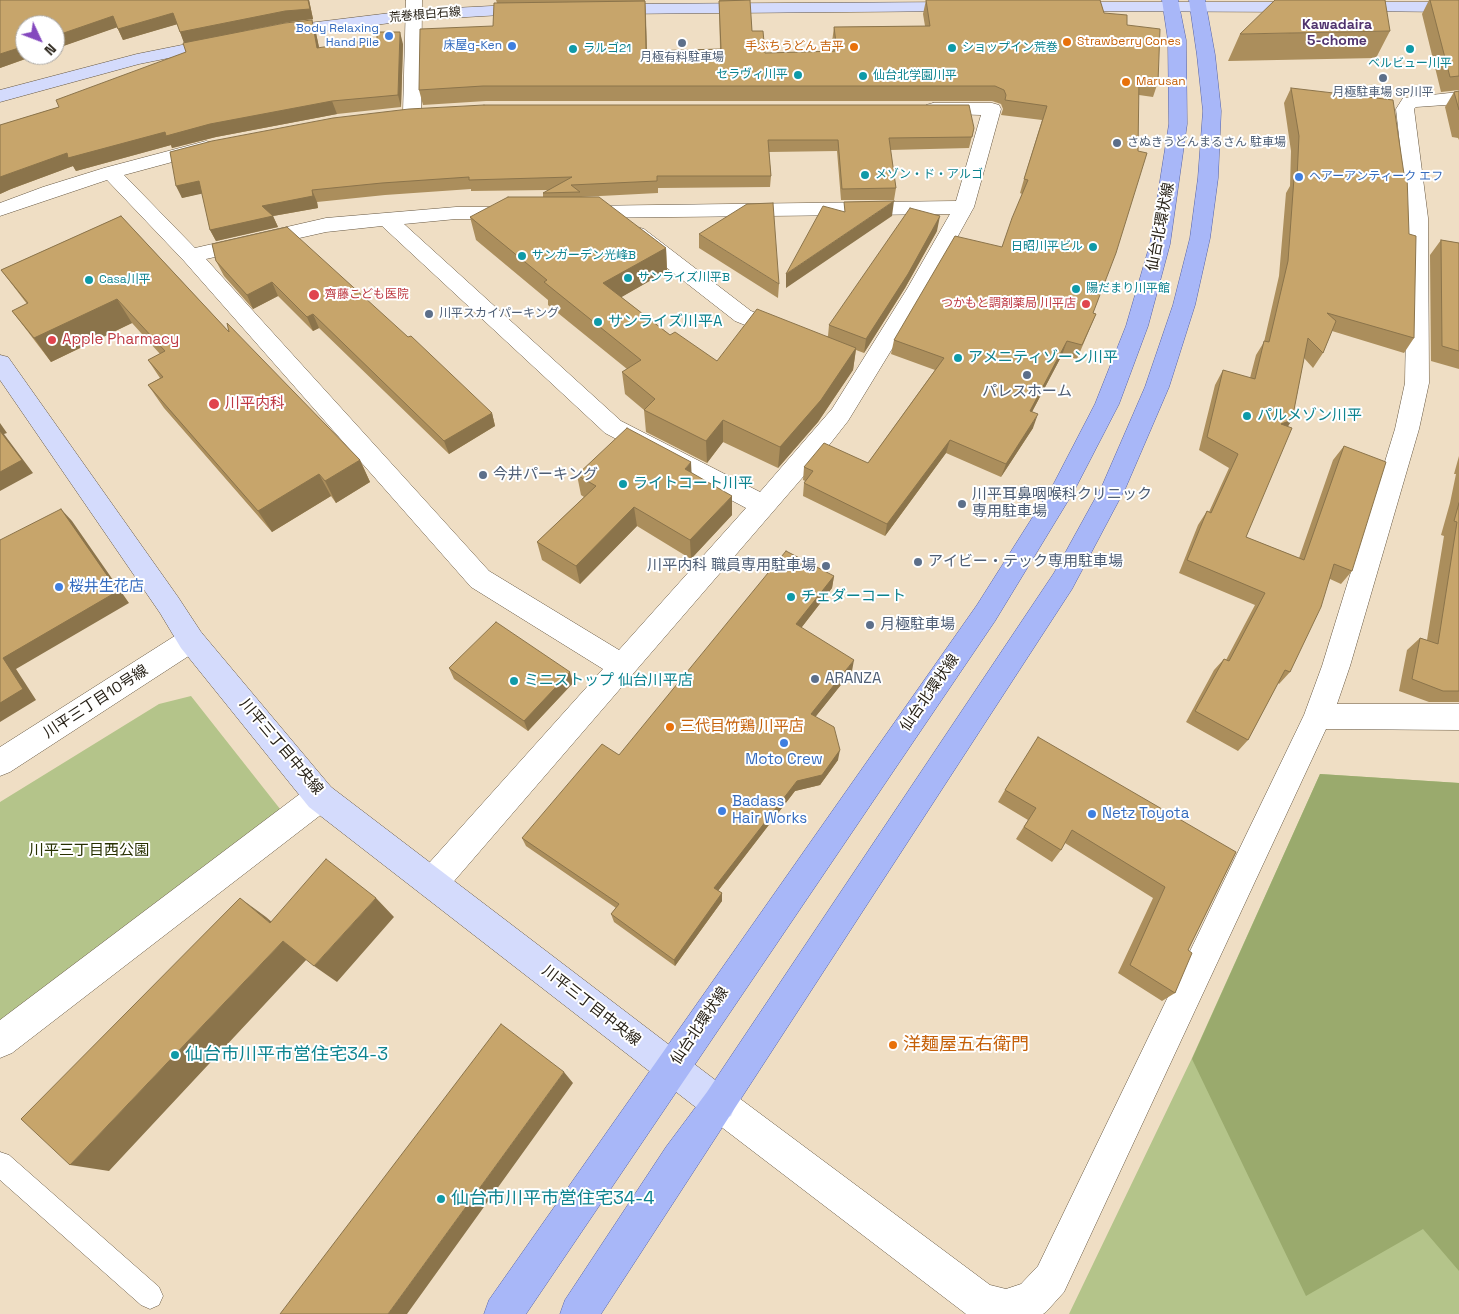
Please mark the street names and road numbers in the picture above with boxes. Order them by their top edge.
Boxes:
street label: 荒巻根白石線 [389,5,461,25]
street label: 仙台北環状線 [1144,181,1178,273]
street label: 仙台北環状線 [897,651,963,735]
street label: 川平三丁目10号線 [40,662,152,742]
street label: 川平三丁目中央線 [236,695,326,799]
street label: 川平三丁目中央線 [538,962,644,1050]
street label: 仙台北環状線 [667,984,733,1068]

